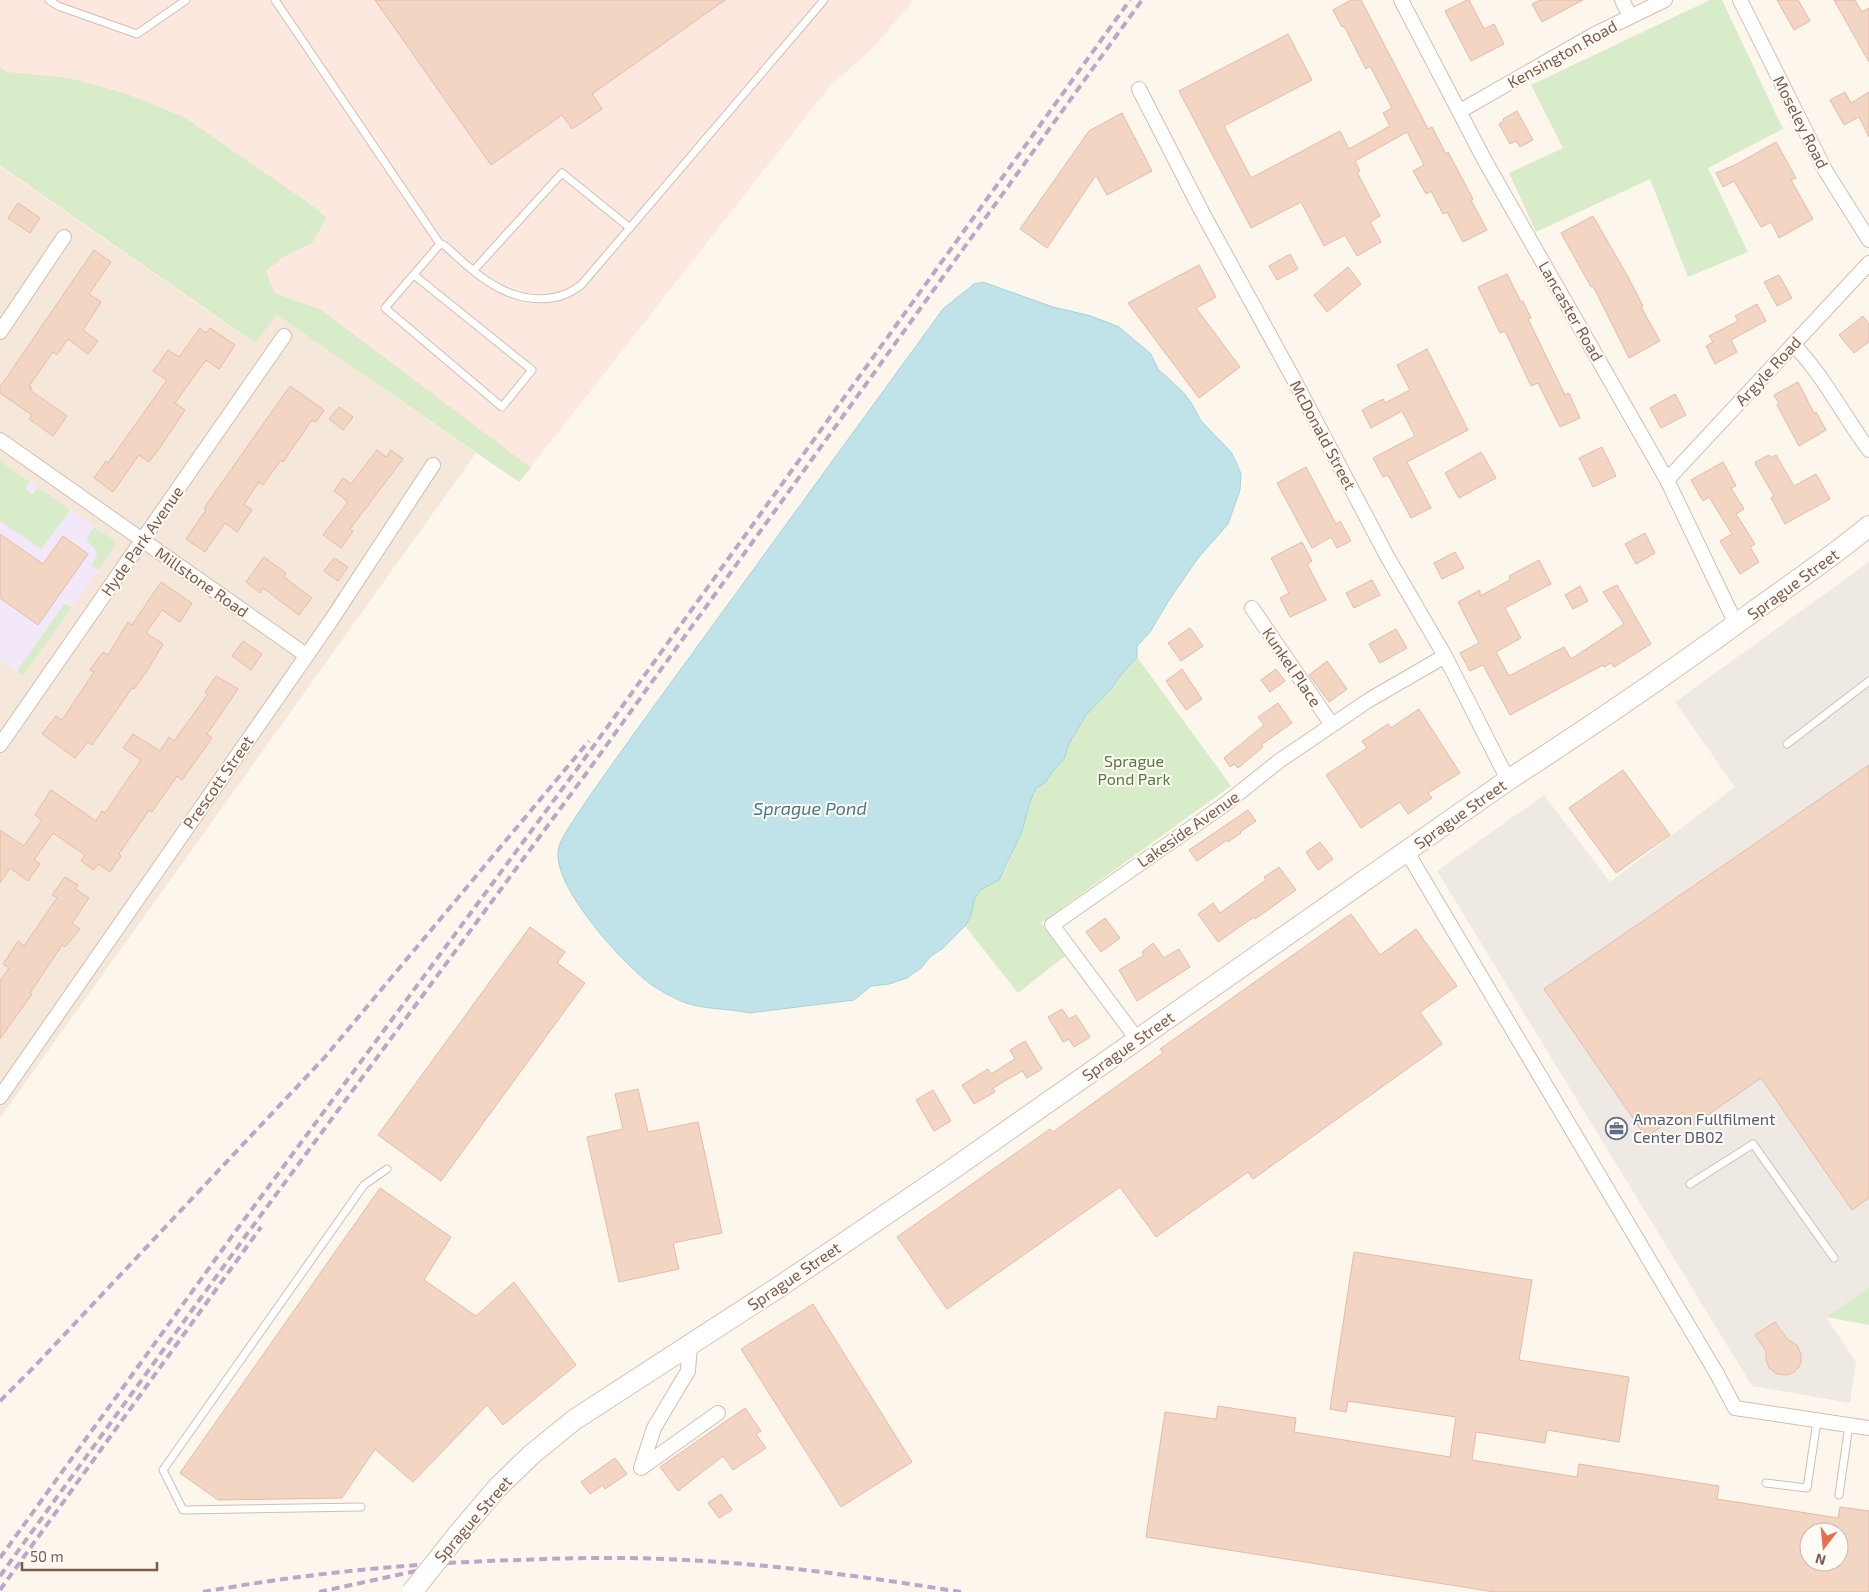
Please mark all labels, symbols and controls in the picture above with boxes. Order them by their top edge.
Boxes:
street label: Kensington Road [1504,16,1620,92]
street label: Moseley Road [1770,72,1833,171]
street label: Lancaster Road [1535,257,1608,364]
street label: Argyle Road [1731,332,1804,409]
street label: McDonald Street [1287,377,1360,493]
street label: Hyde Park Avenue [97,482,187,599]
street label: Millstone Road [152,543,252,621]
street label: Sprague Street [1743,544,1842,623]
street label: Kunkel Place [1259,623,1326,710]
street label: Prescott Street [178,731,257,832]
park label: Sprague Pond Park [1097,751,1171,788]
street label: Sprague Street [1410,775,1509,852]
street label: Lakeside Avenue [1133,786,1242,871]
water label: Sprague Pond [753,797,867,819]
street label: Sprague Street [1078,1007,1177,1084]
place label: Amazon Fullfilment Center DB02 [1633,1109,1775,1146]
office icon: Amazon Fullfilment Center DB02 [1605,1116,1629,1140]
street label: Sprague Street [744,1237,844,1314]
street label: Sprague Street [430,1472,515,1566]
north arrow [1799,1522,1849,1572]
scale bar [22,1540,158,1572]
text: 50 m [30,1547,64,1565]
text: N [1813,1550,1827,1570]

